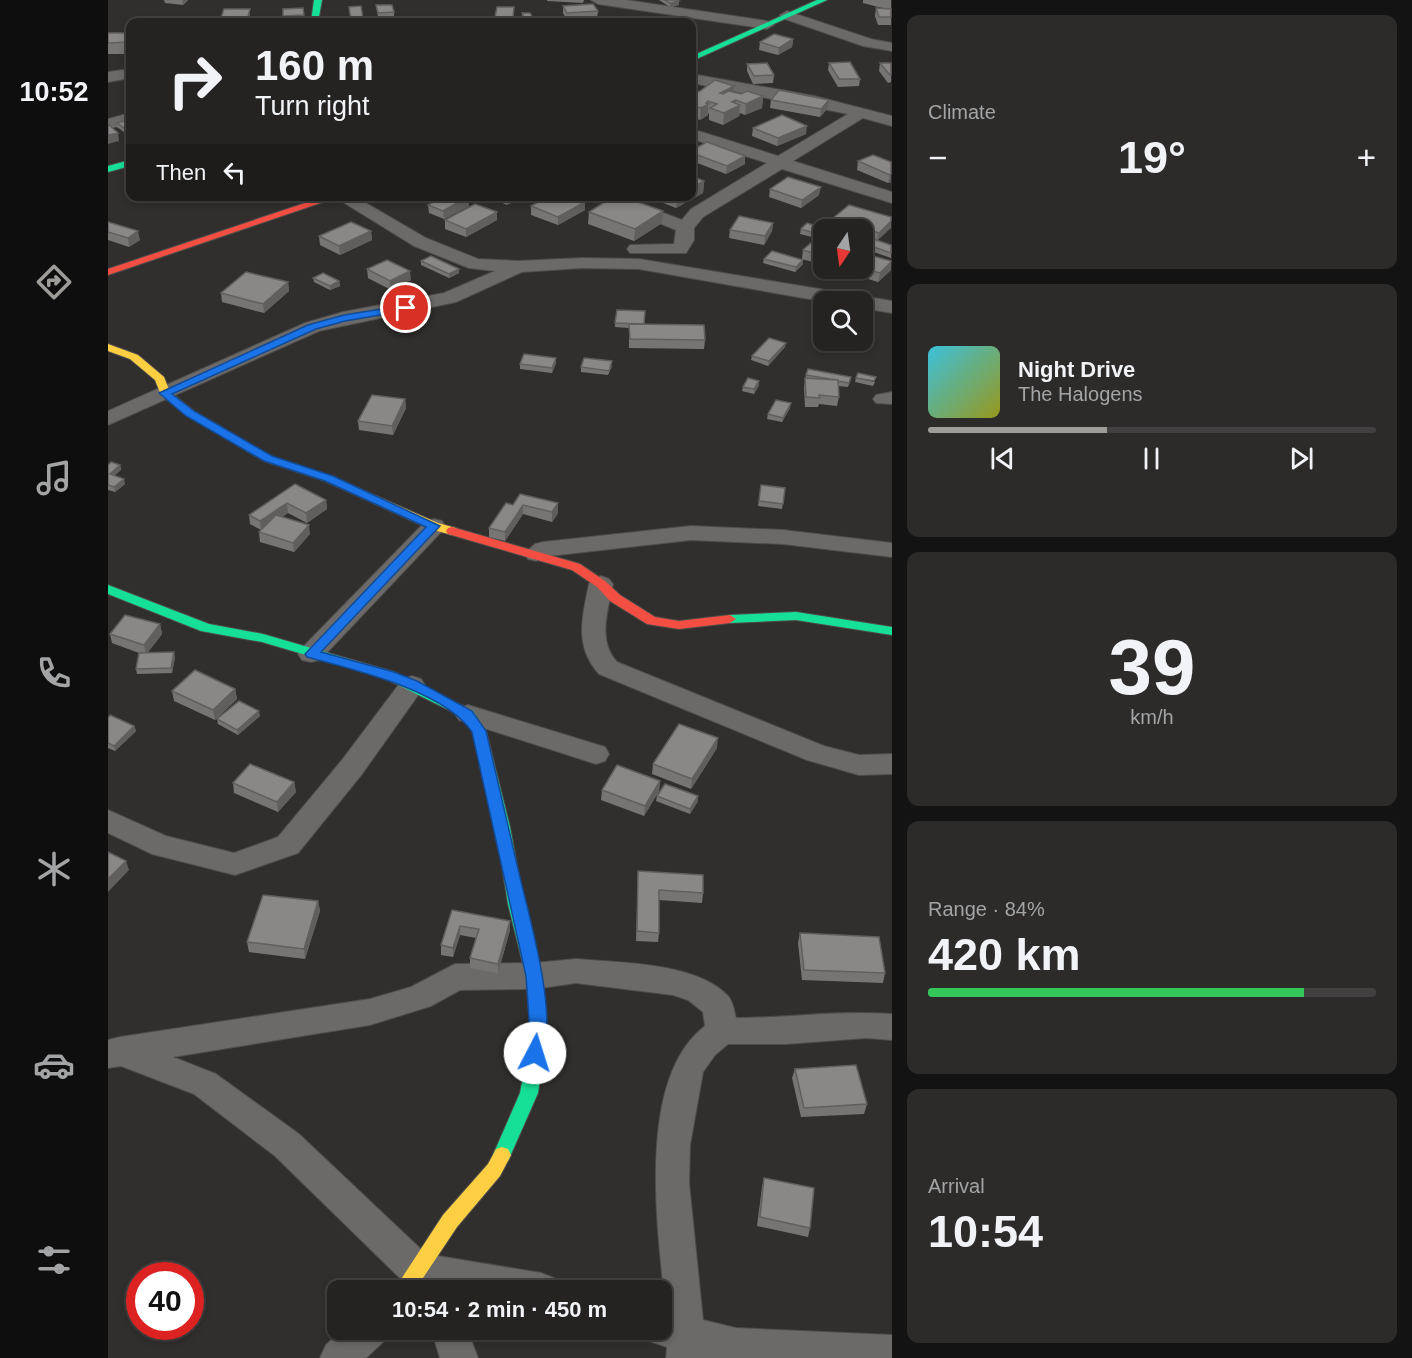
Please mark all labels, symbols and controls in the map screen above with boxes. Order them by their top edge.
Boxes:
icon: right [156,42,234,120]
text: 160 m [255,42,374,89]
text: 10:52 [19,77,89,107]
text: Turn right [255,91,370,121]
text: Climate [928,101,996,123]
text: 19° [1118,132,1186,183]
text: − [928,139,947,176]
text: + [1357,139,1376,176]
icon: left [218,156,251,189]
text: Then [156,160,206,185]
north arrow [813,219,873,279]
map controls [813,219,873,351]
icon: directions [33,261,75,303]
pin [380,282,431,333]
icon: arrive [389,291,422,324]
button: search [813,291,873,351]
text: Night Drive [1018,357,1135,382]
text: The Halogens [1018,383,1143,405]
icon: previous [986,442,1019,475]
icon: pause [1135,442,1168,475]
icon: next [1285,442,1318,475]
icon: music [33,457,75,499]
text: 39 [1109,623,1195,711]
icon: phone [33,652,75,694]
text: km/h [1130,706,1174,728]
icon: climate [33,848,75,890]
text: Range · 84% [928,898,1045,920]
text: 420 km [928,929,1081,980]
position arrow [503,1021,567,1085]
icon: car [33,1044,75,1086]
text: Arrival [928,1175,985,1197]
text: 10:54 [928,1206,1043,1257]
icon: filters [33,1239,75,1281]
speed limit sign: 40 [126,1262,204,1340]
text: 10:54 · 2 min · 450 m [392,1297,607,1322]

